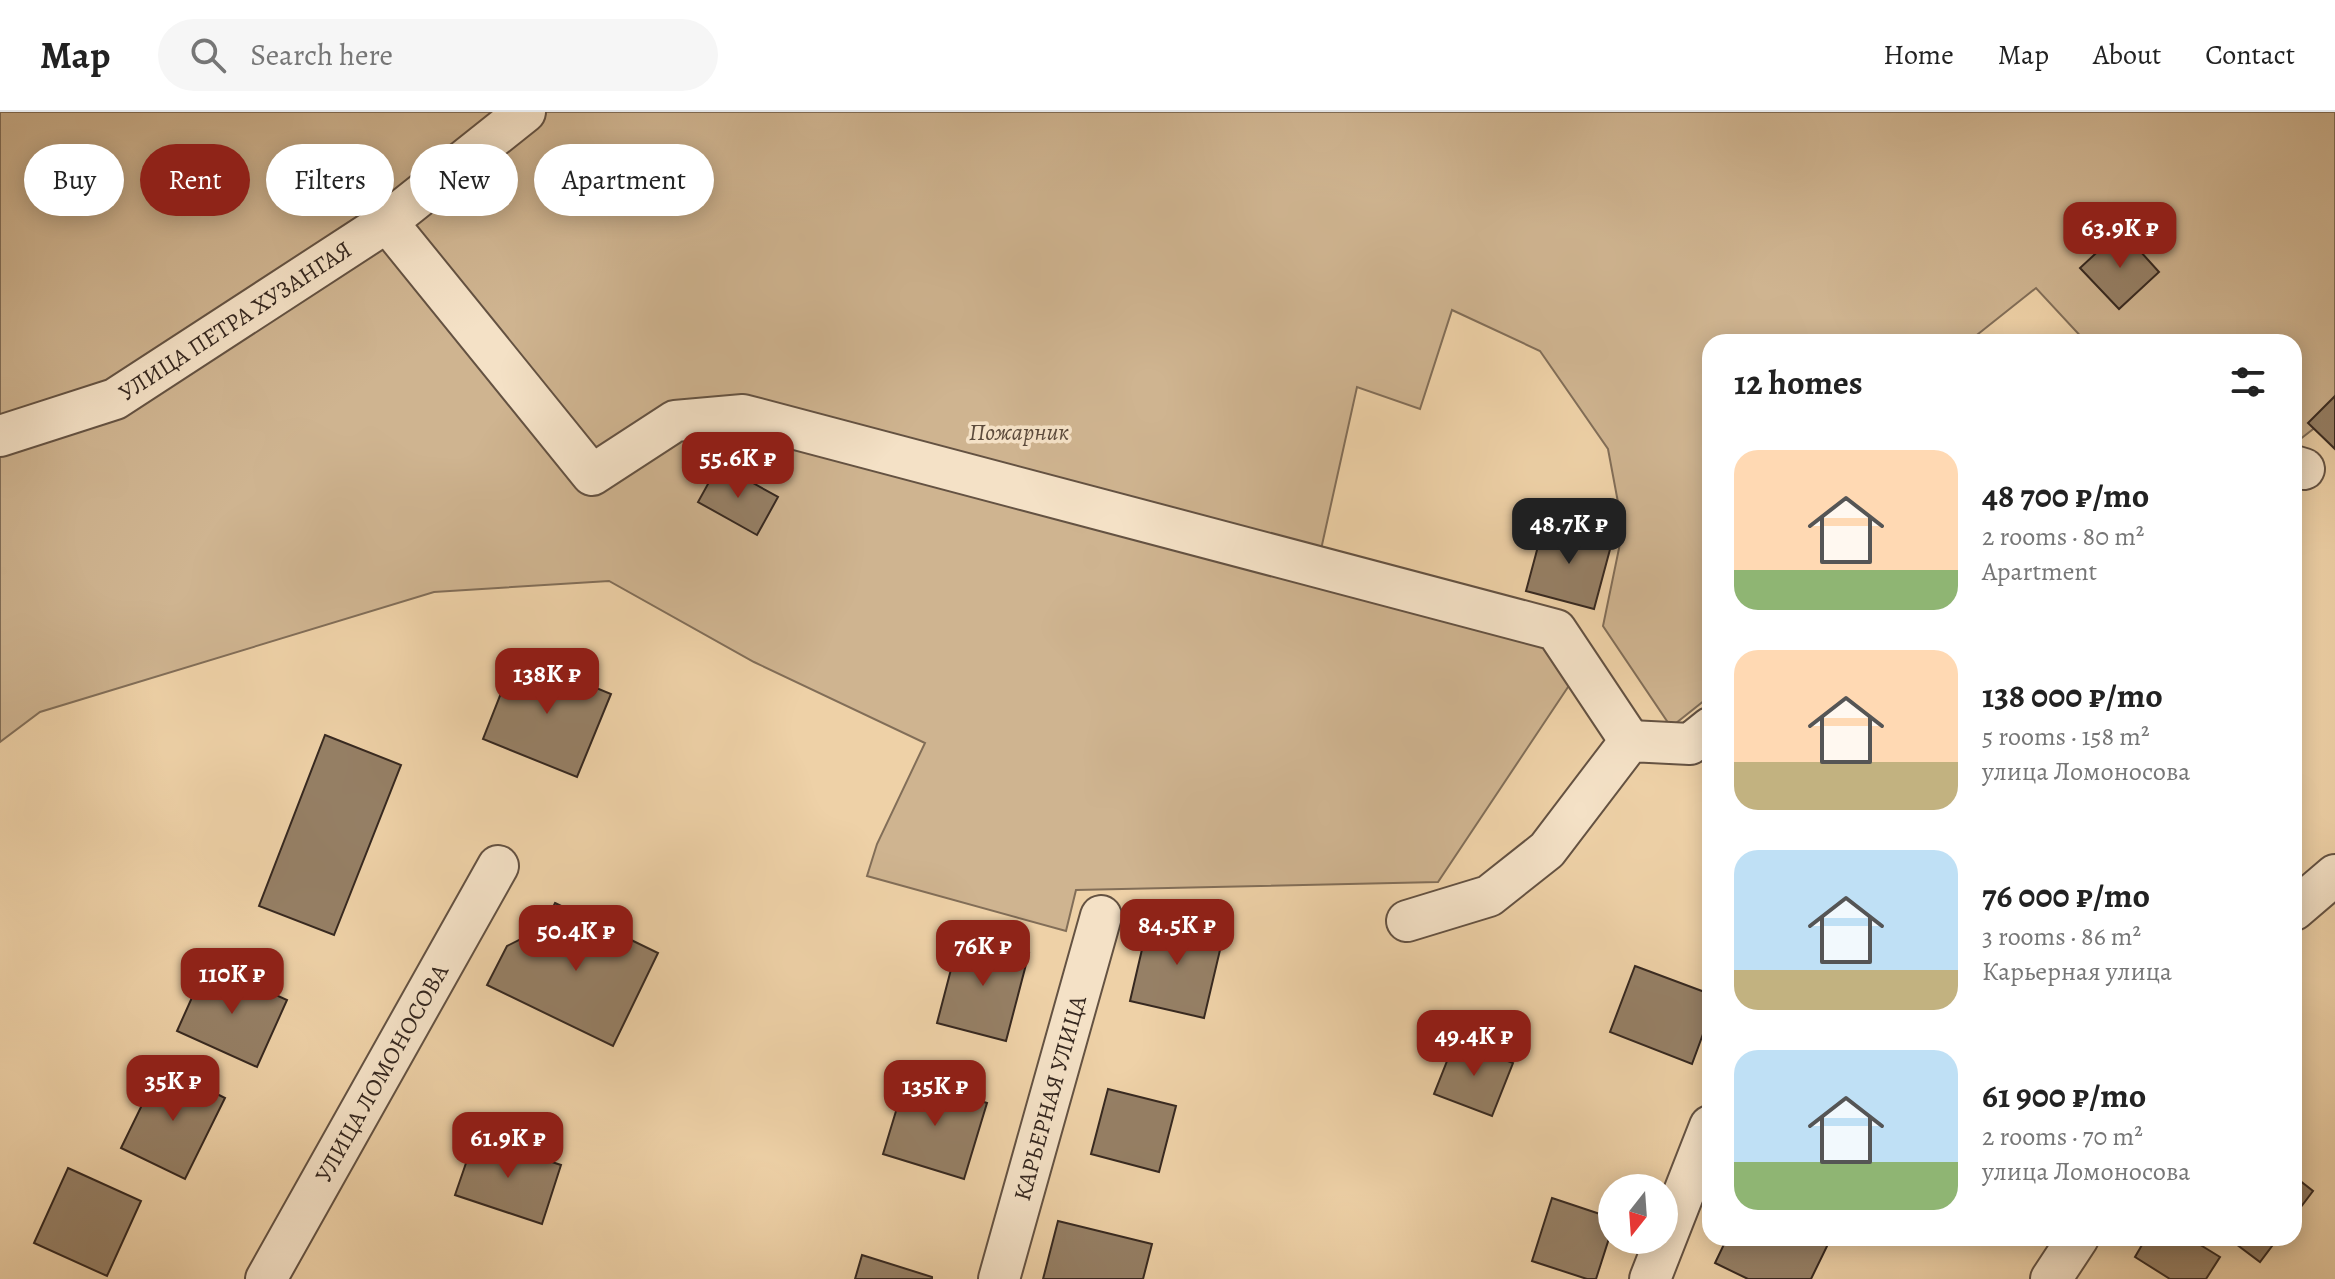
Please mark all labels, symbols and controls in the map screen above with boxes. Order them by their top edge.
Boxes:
search box [158,19,718,91]
text: Map [40,29,110,81]
icon: search [186,33,230,77]
text: Search here [250,35,393,75]
text: Home [1883,36,1954,74]
text: Map [1998,36,2049,74]
text: About [2093,36,2161,74]
text: Contact [2205,36,2295,74]
chip: Buy [24,144,124,216]
chip: Rent [140,144,250,216]
chip: Filters [266,144,394,216]
chip: New [410,144,518,216]
chip: Apartment [534,144,714,216]
pin: 63.9K ₽ [2046,202,2194,270]
text: 63.9K ₽ [2081,210,2159,245]
street label: УЛИЦА ПЕТРА ХУЗАНГАЯ [112,233,358,408]
text: 12 homes [1734,359,1863,406]
icon: filters [2226,360,2270,404]
park label: Пожарник [969,416,1069,448]
pin: 55.6K ₽ [664,432,812,500]
text: 55.6K ₽ [700,440,776,475]
text: 48 700 ₽/mo [1982,472,2149,519]
icon: home [1798,482,1894,578]
pin: 48.7K ₽ [1495,498,1643,566]
text: 48.7K ₽ [1530,506,1608,541]
text: 2 rooms · 80 m² [1982,519,2144,554]
text: Apartment [1982,554,2097,589]
pin: 138K ₽ [482,648,612,716]
text: 138K ₽ [513,656,581,691]
text: 138 000 ₽/mo [1982,672,2163,719]
icon: home [1798,682,1894,778]
text: 5 rooms · 158 m² [1982,719,2149,754]
text: улица Ломоносова [1982,754,2190,789]
text: 76 000 ₽/mo [1982,872,2150,919]
icon: home [1798,882,1894,978]
pin: 84.5K ₽ [1103,899,1251,967]
pin: 50.4K ₽ [502,905,650,973]
text: 84.5K ₽ [1138,907,1216,942]
text: 50.4K ₽ [537,913,615,948]
text: 3 rooms · 86 m² [1982,919,2141,954]
pin: 76K ₽ [927,920,1039,988]
text: 76K ₽ [954,928,1012,963]
pin: 110K ₽ [167,948,297,1016]
text: Карьерная улица [1982,954,2172,989]
text: 110K ₽ [199,956,265,991]
street label: УЛИЦА ЛОМОНОСОВА [307,957,456,1188]
street label: КАРЬЕРНАЯ УЛИЦА [1006,991,1094,1204]
pin: 49.4K ₽ [1400,1010,1548,1078]
text: 49.4K ₽ [1435,1018,1513,1053]
pin: 35K ₽ [117,1055,229,1123]
pin: 135K ₽ [870,1060,1000,1128]
text: 35K ₽ [144,1063,202,1098]
text: 135K ₽ [902,1068,968,1103]
text: 61 900 ₽/mo [1982,1072,2146,1119]
icon: home [1798,1082,1894,1178]
pin: 61.9K ₽ [434,1112,582,1180]
text: 2 rooms · 70 m² [1982,1119,2143,1154]
text: 61.9K ₽ [470,1120,546,1155]
text: улица Ломоносова [1982,1154,2190,1189]
north arrow [1598,1174,1678,1254]
map controls [1598,1174,1678,1254]

